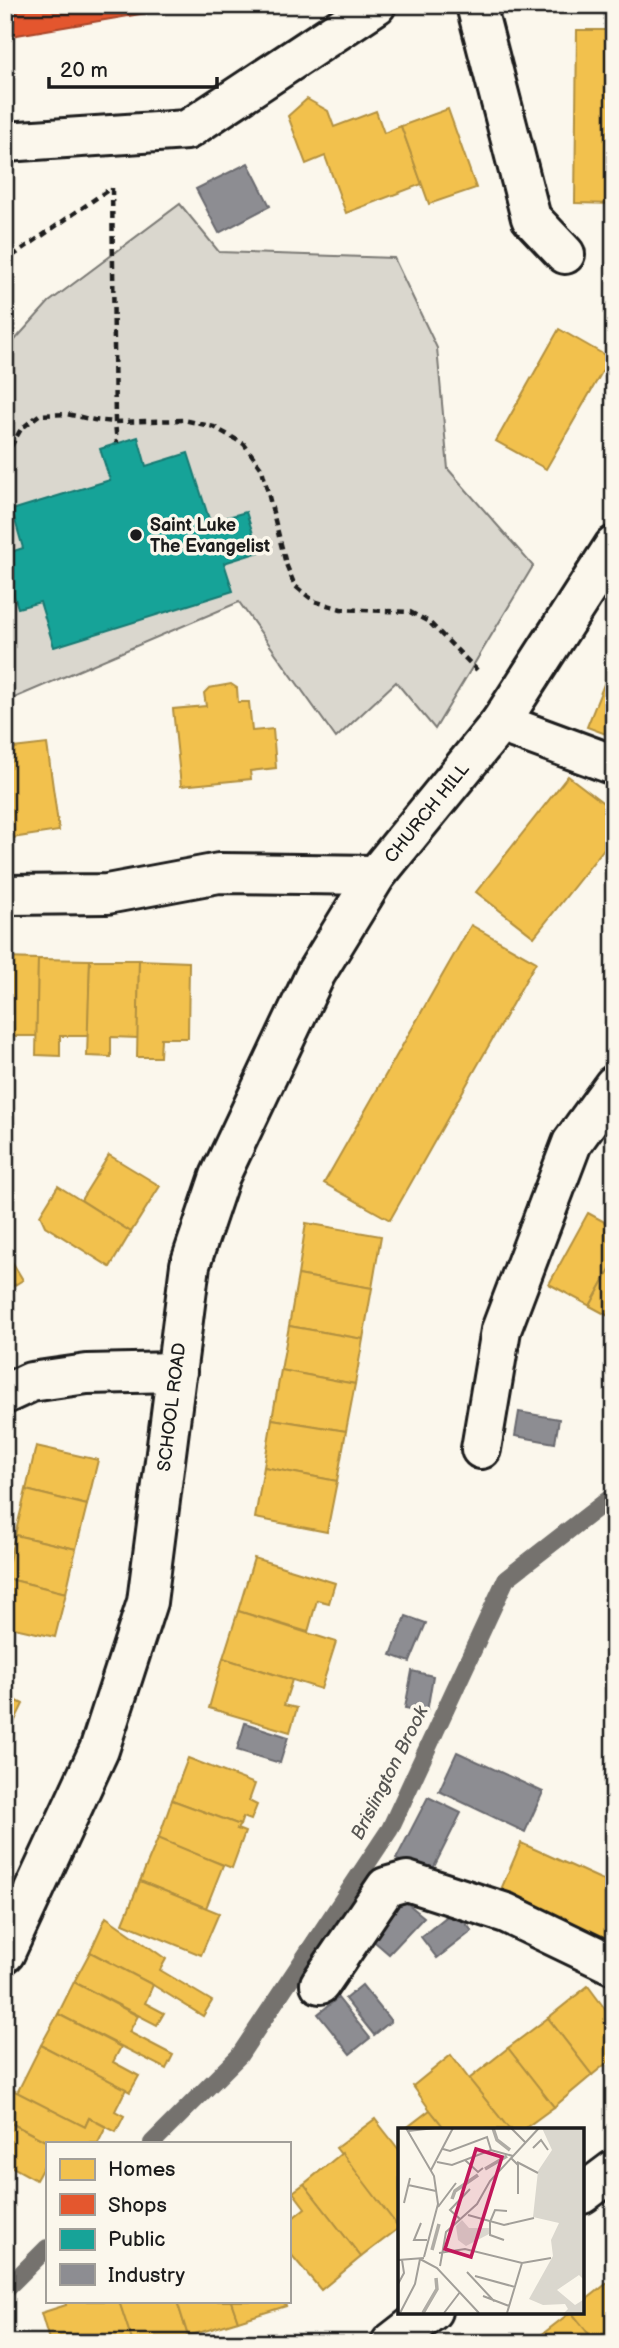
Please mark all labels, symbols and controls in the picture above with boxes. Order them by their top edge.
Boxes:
scale bar [49,46,217,90]
text: 20 m [60,58,108,83]
place label: Saint Luke The Evangelist [150,515,270,557]
marker: Saint Luke The Evangelist [128,527,144,543]
street label: CHURCH HILL [380,758,474,867]
street label: SCHOOL ROAD [154,1341,190,1473]
water label: Brislington Brook [346,1702,434,1844]
inset map [398,2128,584,2313]
legend [46,2142,290,2302]
text: Homes [108,2157,176,2182]
text: Shops [108,2193,167,2218]
text: Public [108,2227,166,2252]
text: Industry [108,2263,186,2288]

